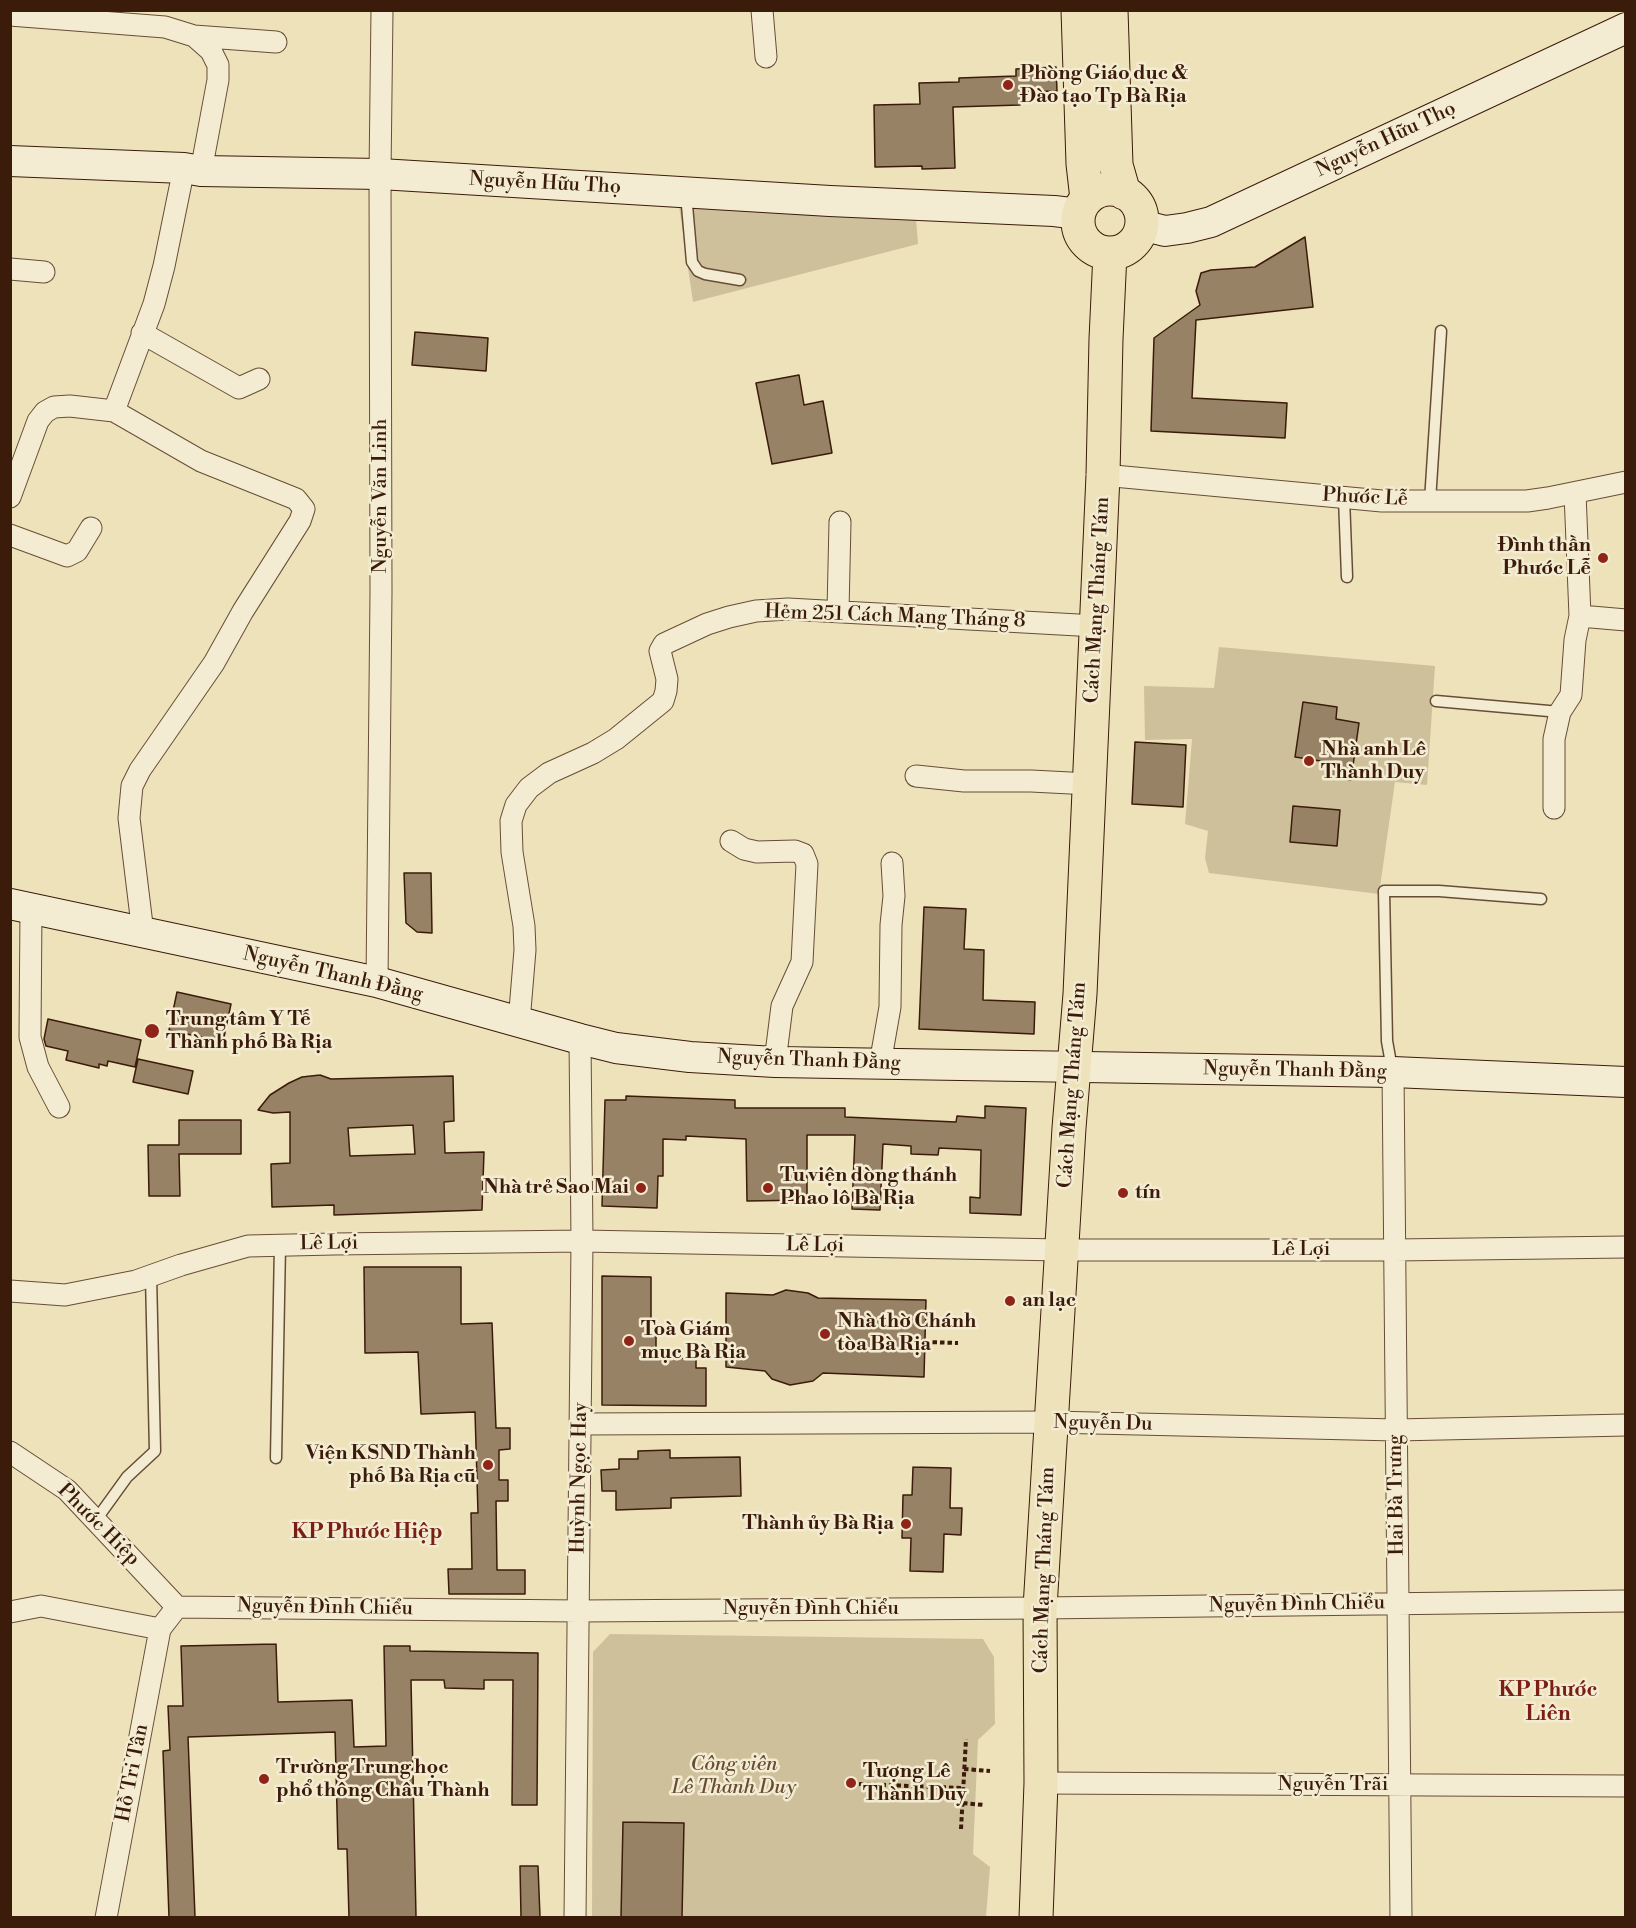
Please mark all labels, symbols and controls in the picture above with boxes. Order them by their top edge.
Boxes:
place label: Phòng Giáo dục & Đào tạo Tp Bà Rịa [1020,62,1188,109]
marker: Phòng Giáo dục & Đào tạo Tp Bà Rịa [1001,78,1015,92]
street label: Nguyễn Hữu Thọ [1312,97,1460,183]
street label: Nguyễn Hữu Thọ [468,168,622,200]
street label: Nguyễn Văn Linh [369,419,393,573]
street label: Phước Lễ [1322,484,1408,512]
street label: Cách Mạng Tháng Tám [1081,496,1115,704]
place label: Đình thần Phước Lễ [1498,534,1591,581]
marker: Đình thần Phước Lễ [1596,551,1610,565]
street label: Hẻm 251 Cách Mạng Tháng 8 [764,600,1026,634]
place label: Nhà anh Lê Thành Duy [1321,738,1426,785]
marker: Nhà anh Lê Thành Duy [1302,754,1316,768]
street label: Nguyễn Thanh Đằng [241,943,425,1007]
street label: Cách Mạng Tháng Tám [1054,981,1092,1189]
place label: Trung tâm Y Tế Thành phố Bà Rịa [166,1008,332,1055]
marker: Trung tâm Y Tế Thành phố Bà Rịa [143,1022,161,1040]
street label: Nguyễn Thanh Đằng [717,1046,901,1076]
street label: Nguyễn Thanh Đằng [1203,1057,1387,1085]
place label: Tu viện dòng thánh Phao lô Bà Rịa [780,1164,957,1211]
place label: Nhà trẻ Sao Mai [483,1176,629,1200]
marker: Nhà trẻ Sao Mai [634,1181,648,1195]
marker: Tu viện dòng thánh Phao lô Bà Rịa [761,1181,775,1195]
place label: tín [1135,1181,1161,1205]
marker: tín [1116,1186,1130,1200]
street label: Lê Lợi [300,1231,358,1257]
street label: Lê Lợi [786,1233,844,1259]
street label: Lê Lợi [1272,1238,1330,1262]
place label: an lạc [1022,1289,1076,1313]
marker: an lạc [1003,1294,1017,1308]
place label: Nhà thờ Chánh tòa Bà Rịa [837,1310,976,1357]
place label: Toà Giám mục Bà Rịa [641,1318,746,1365]
marker: Nhà thờ Chánh tòa Bà Rịa [818,1327,832,1341]
marker: Toà Giám mục Bà Rịa [622,1334,636,1348]
street label: Huỳnh Ngọc Hay [567,1402,593,1554]
street label: Nguyễn Du [1053,1411,1153,1437]
street label: Hai Bà Trưng [1384,1434,1410,1556]
place label: Viện KSND Thành phố Bà Rịa cũ [306,1442,476,1489]
marker: Viện KSND Thành phố Bà Rịa cũ [481,1458,495,1472]
street label: Cách Mạng Tháng Tám [1029,1466,1061,1674]
street label: Phước Hiệp [52,1479,144,1571]
place label: Thành ủy Bà Rịa [742,1512,894,1536]
marker: Thành ủy Bà Rịa [899,1517,913,1531]
district label: KP Phước Hiệp [292,1520,442,1546]
street label: Nguyễn Đình Chiểu [1209,1591,1385,1619]
street label: Nguyễn Đình Chiểu [237,1594,413,1622]
street label: Nguyễn Đình Chiểu [723,1597,899,1621]
district label: KP Phước Liên [1499,1678,1597,1728]
street label: Hồ Tri Tân [112,1722,154,1824]
park label: Công viên Lê Thành Duy [672,1753,796,1800]
place label: Trường Trung học phổ thông Châu Thành [276,1756,490,1803]
place label: Tượng Lê Thành Duy [863,1760,966,1807]
marker: Trường Trung học phổ thông Châu Thành [257,1772,271,1786]
street label: Nguyễn Trãi [1278,1773,1388,1797]
marker: Tượng Lê Thành Duy [844,1776,858,1790]

